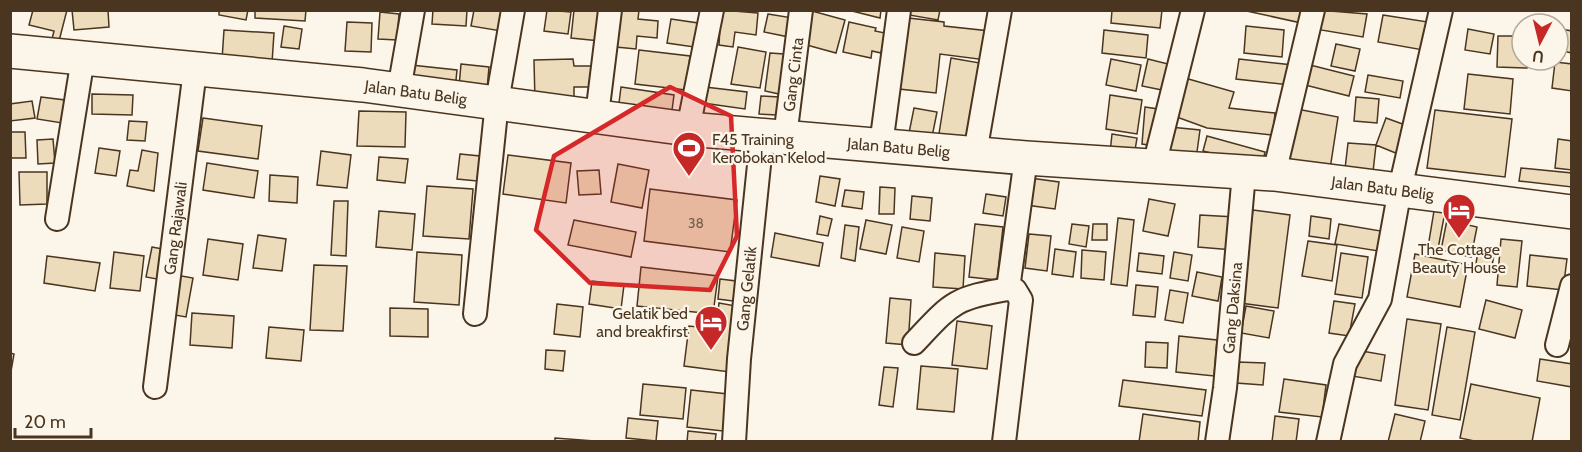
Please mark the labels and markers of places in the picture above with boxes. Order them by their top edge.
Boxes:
sports icon: F45 Training Kerobokan Kelod [671,130,707,177]
place label: F45 Training Kerobokan Kelod [712,130,825,167]
hotel icon: The Cottage Beauty House [1441,192,1477,239]
place label: The Cottage Beauty House [1412,240,1506,277]
place label: Gelatik bed and breakfirst [596,304,689,341]
hotel icon: Gelatik bed and breakfirst [693,304,729,351]

